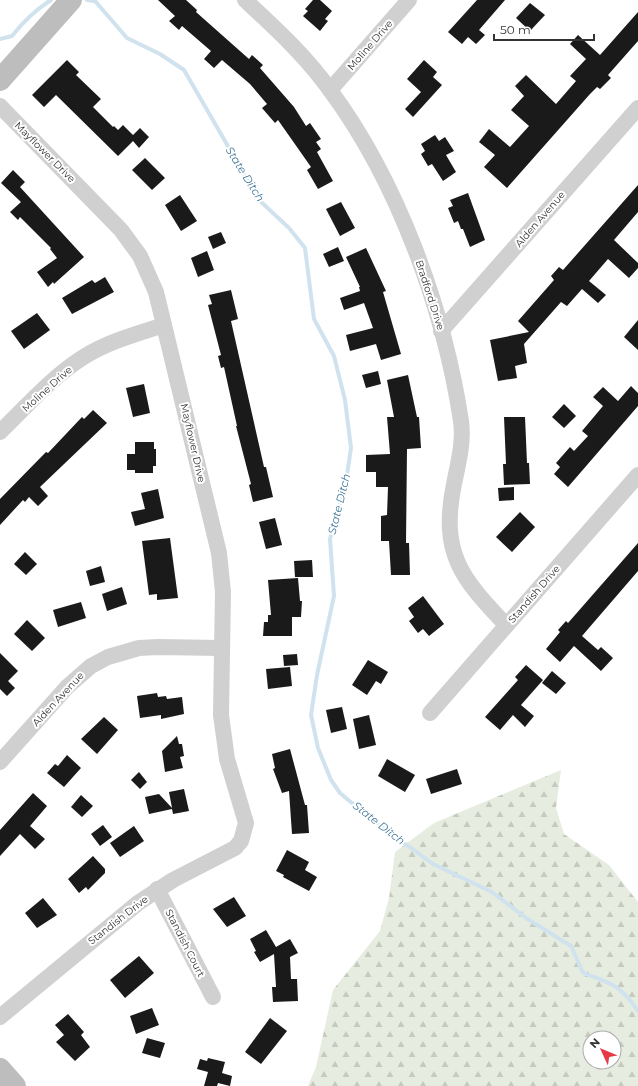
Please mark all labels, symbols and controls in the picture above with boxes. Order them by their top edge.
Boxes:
scale bar [494,16,594,42]
street label: Moline Drive [344,17,396,73]
text: 50 m [500,22,531,37]
street label: Mayflower Drive [12,119,78,185]
water label: State Ditch [223,144,267,204]
street label: Alden Avenue [512,188,568,250]
street label: Bradford Drive [413,258,447,332]
street label: Moline Drive [19,363,75,415]
street label: Mayflower Drive [178,402,208,484]
water label: State Ditch [325,472,353,536]
street label: Standish Drive [505,562,563,626]
street label: Alden Avenue [29,669,87,729]
water label: State Ditch [350,798,408,848]
street label: Standish Drive [85,893,151,947]
street label: Standish Court [162,907,208,979]
north arrow [582,1030,622,1070]
text: N [587,1035,603,1051]

